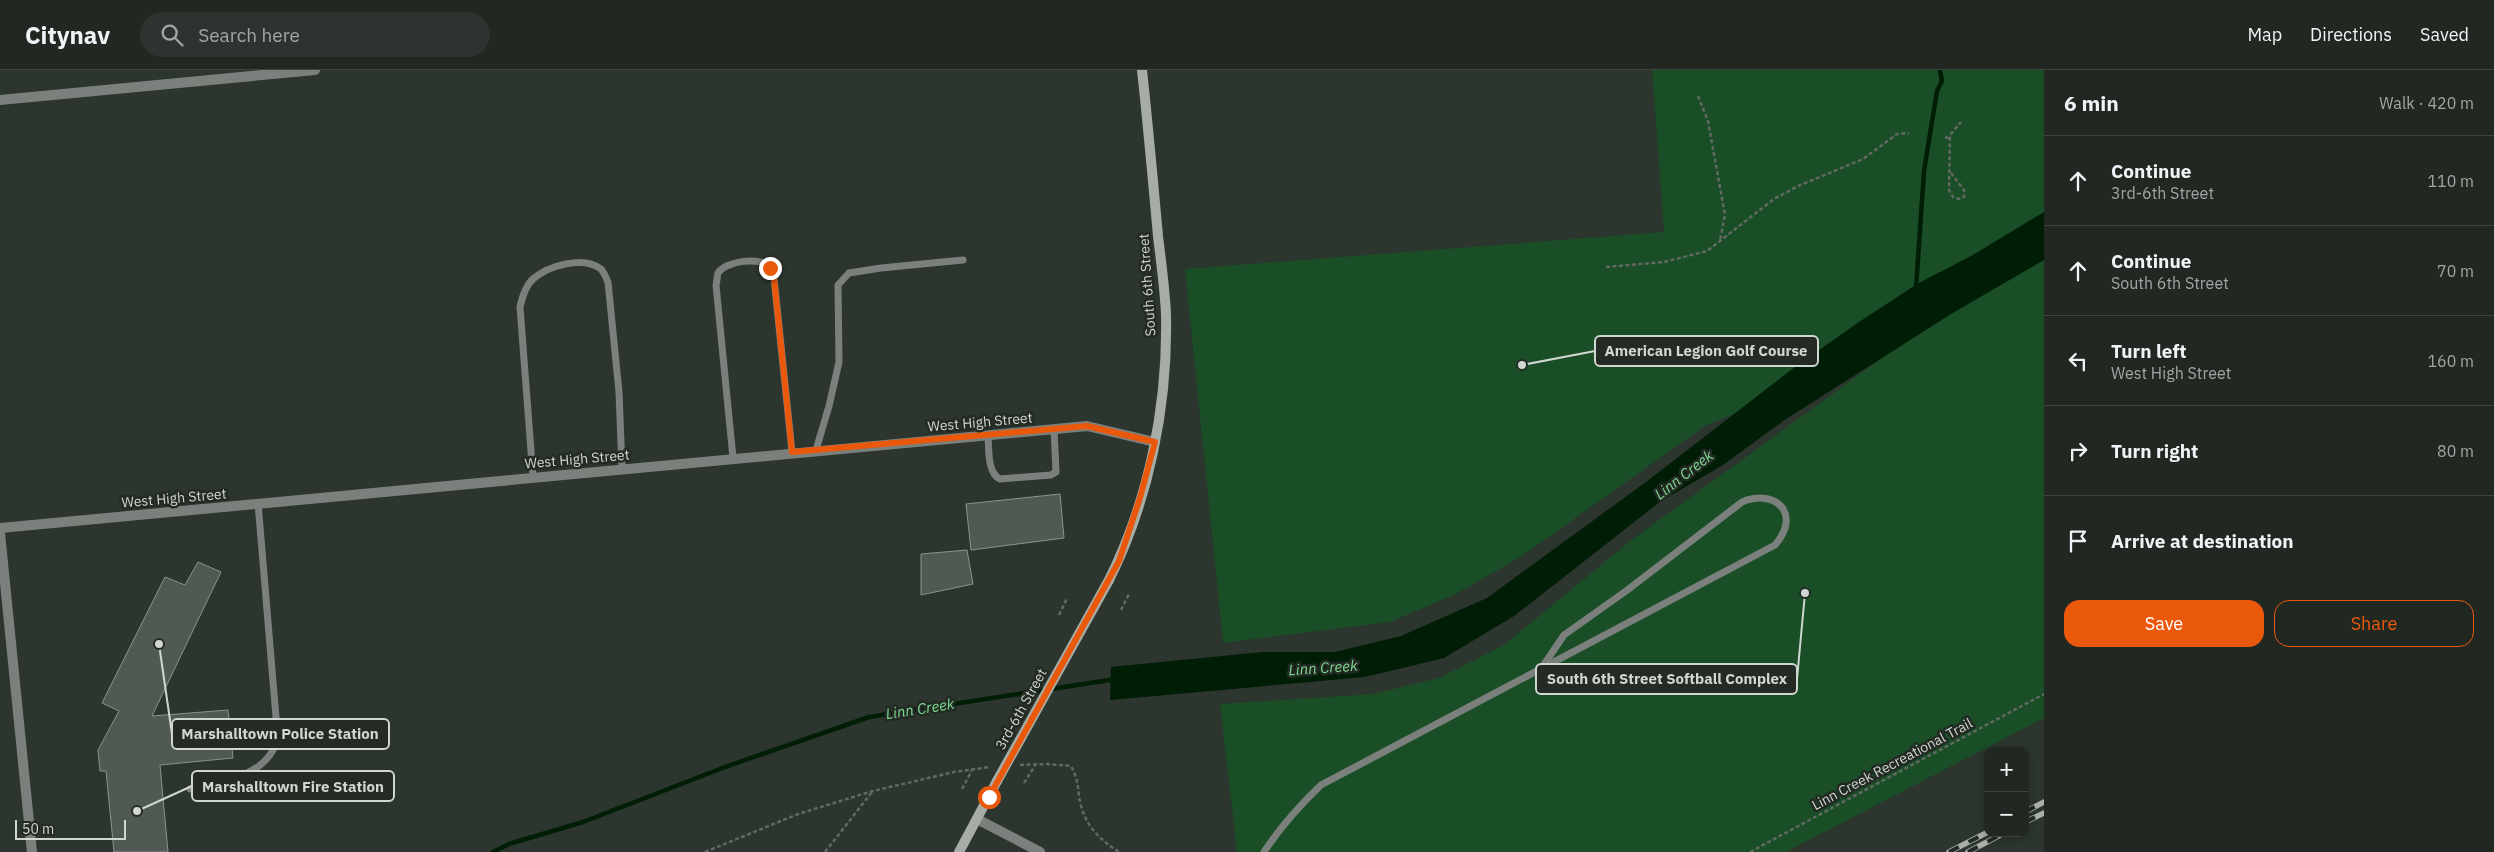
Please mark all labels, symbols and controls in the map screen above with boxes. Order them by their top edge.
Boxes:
search box [140,12,490,57]
text: Citynav [25,19,110,51]
icon: search [158,21,186,49]
text: Search here [198,23,300,47]
text: Map [2247,23,2282,46]
text: Directions [2310,23,2392,46]
text: Saved [2420,23,2469,46]
text: 6 min [2064,89,2119,117]
text: Walk · 420 m [2379,93,2474,113]
text: Continue [2111,159,2191,183]
icon: ahead [2064,167,2092,195]
text: 110 m [2427,171,2474,191]
text: 3rd-6th Street [2111,183,2214,203]
street label: South 6th Street [1134,233,1160,337]
text: Continue [2111,249,2191,273]
route end [759,257,782,280]
icon: ahead [2064,257,2092,285]
text: 70 m [2437,261,2474,281]
text: South 6th Street [2111,273,2229,293]
callout: American Legion Golf Course [1595,336,1818,366]
text: Turn left [2111,339,2187,363]
text: American Legion Golf Course [1605,341,1807,360]
icon: left [2064,347,2092,375]
text: 160 m [2427,351,2474,371]
text: West High Street [2111,363,2231,383]
street label: West High Street [927,408,1033,436]
icon: right [2064,437,2092,465]
text: Turn right [2111,439,2198,463]
text: 80 m [2437,441,2474,461]
street label: West High Street [524,445,630,473]
water label: Linn Creek [1651,446,1717,503]
street label: West High Street [121,484,227,512]
icon: arrive [2064,527,2092,555]
text: Arrive at destination [2111,529,2294,553]
button: Save [2064,600,2264,647]
button: Share [2274,600,2474,647]
water label: Linn Creek [1288,656,1358,679]
callout: South 6th Street Softball Complex [1536,664,1797,694]
street label: 3rd-6th Street [991,665,1051,753]
text: South 6th Street Softball Complex [1547,669,1788,688]
water label: Linn Creek [884,694,956,723]
street label: Linn Creek Recreational Trail [1809,714,1976,814]
callout: Marshalltown Police Station [172,719,389,749]
text: Marshalltown Police Station [181,724,379,743]
map controls [1984,747,2029,837]
button: + [1984,747,2029,792]
callout: Marshalltown Fire Station [192,771,394,801]
text: Marshalltown Fire Station [202,777,384,796]
route start [978,786,1001,809]
button: − [1984,792,2029,837]
scale bar [15,817,126,840]
text: 50 m [22,820,54,838]

